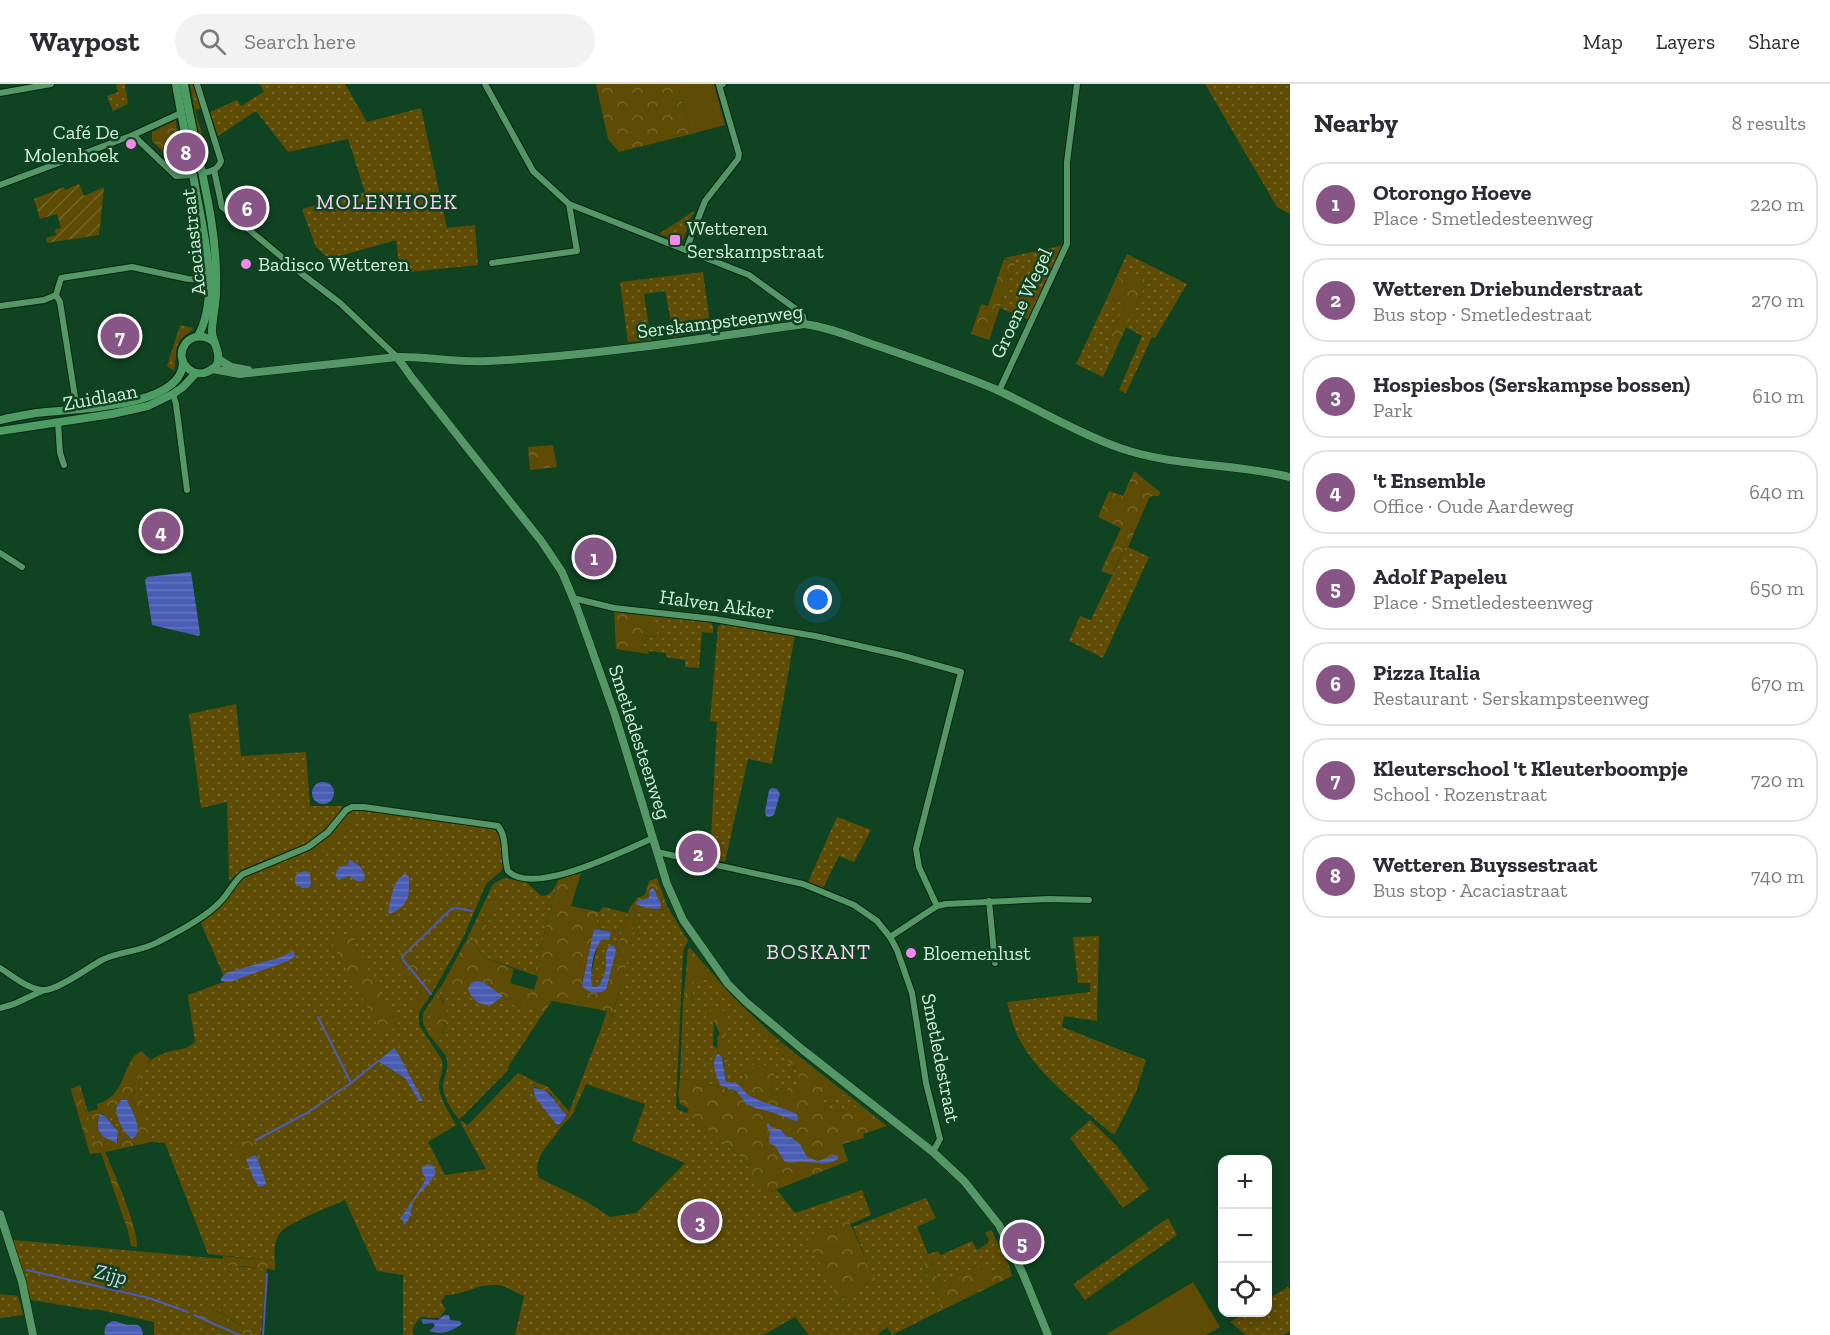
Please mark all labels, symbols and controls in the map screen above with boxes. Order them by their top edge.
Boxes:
search box [175,14,595,68]
text: Waypost [30,25,139,58]
icon: search [196,25,229,58]
text: Search here [244,28,356,55]
text: Map [1583,29,1623,54]
text: Layers [1656,29,1715,54]
text: Share [1748,29,1800,54]
text: Nearby [1314,107,1398,139]
text: 8 results [1731,111,1806,135]
place label: Café De Molenhoek [24,120,120,167]
pin: 8 [166,130,206,174]
marker: Café De Molenhoek [124,137,138,151]
text: Otorongo Hoeve [1373,179,1531,206]
pin: 6 [228,186,266,230]
street label: Acaciastraat [175,187,211,297]
district label: MOLENHOEK [316,189,458,214]
text: 1 [1331,192,1340,216]
text: 220 m [1750,192,1804,216]
text: Place · Smetledesteenweg [1373,206,1593,230]
place label: Wetteren Serskampstraat [687,216,824,263]
marker: Wetteren Serskampstraat [668,233,682,247]
street label: Groene Wegel [985,244,1057,362]
place label: Badisco Wetteren [258,252,410,276]
marker: Badisco Wetteren [239,257,253,271]
text: Wetteren Driebunderstraat [1373,275,1642,302]
text: 2 [1330,288,1341,312]
text: 270 m [1751,288,1804,312]
street label: Serskampsteenweg [636,299,804,343]
text: Bus stop · Smetledestraat [1373,302,1592,326]
pin: 7 [100,314,140,358]
text: Hospiesbos (Serskampse bossen) [1373,371,1690,398]
street label: Zuidlaan [61,379,140,415]
text: 3 [1330,384,1341,408]
text: 610 m [1752,384,1804,408]
text: Park [1373,398,1413,422]
text: 't Ensemble [1373,467,1486,494]
text: 4 [1330,480,1341,504]
text: 640 m [1749,480,1804,504]
text: Office · Oude Aardeweg [1373,494,1574,518]
pin: 4 [142,508,180,554]
pin: 1 [574,534,614,580]
text: Adolf Papeleu [1373,563,1507,590]
text: 5 [1330,576,1341,600]
text: 650 m [1750,576,1804,600]
street label: Halven Akker [658,584,776,624]
your location [803,585,832,614]
text: Place · Smetledesteenweg [1373,590,1593,614]
text: Pizza Italia [1373,659,1480,686]
street label: Smetledesteenweg [604,662,676,822]
text: 6 [1330,672,1341,696]
text: 670 m [1751,672,1804,696]
text: Restaurant · Serskampsteenweg [1373,686,1649,710]
text: Kleuterschool 't Kleuterboompje [1373,755,1688,782]
text: 7 [1331,768,1340,792]
text: 720 m [1751,768,1804,792]
text: School · Rozenstraat [1373,782,1547,806]
pin: 2 [678,830,718,876]
text: Wetteren Buyssestraat [1373,851,1598,878]
text: 8 [1330,864,1341,888]
text: 740 m [1751,864,1804,888]
text: Bus stop · Acaciastraat [1373,878,1567,902]
district label: BOSKANT [766,939,872,964]
place label: Bloemenlust [923,941,1031,965]
marker: Bloemenlust [904,946,918,960]
street label: Smetledestraat [917,991,965,1125]
map controls [1218,1155,1272,1317]
button: + [1218,1155,1272,1209]
pin: 3 [680,1198,720,1244]
button: − [1218,1209,1272,1263]
pin: 5 [1002,1220,1042,1264]
water label: Zijp [92,1258,130,1290]
button: locate [1218,1263,1272,1317]

